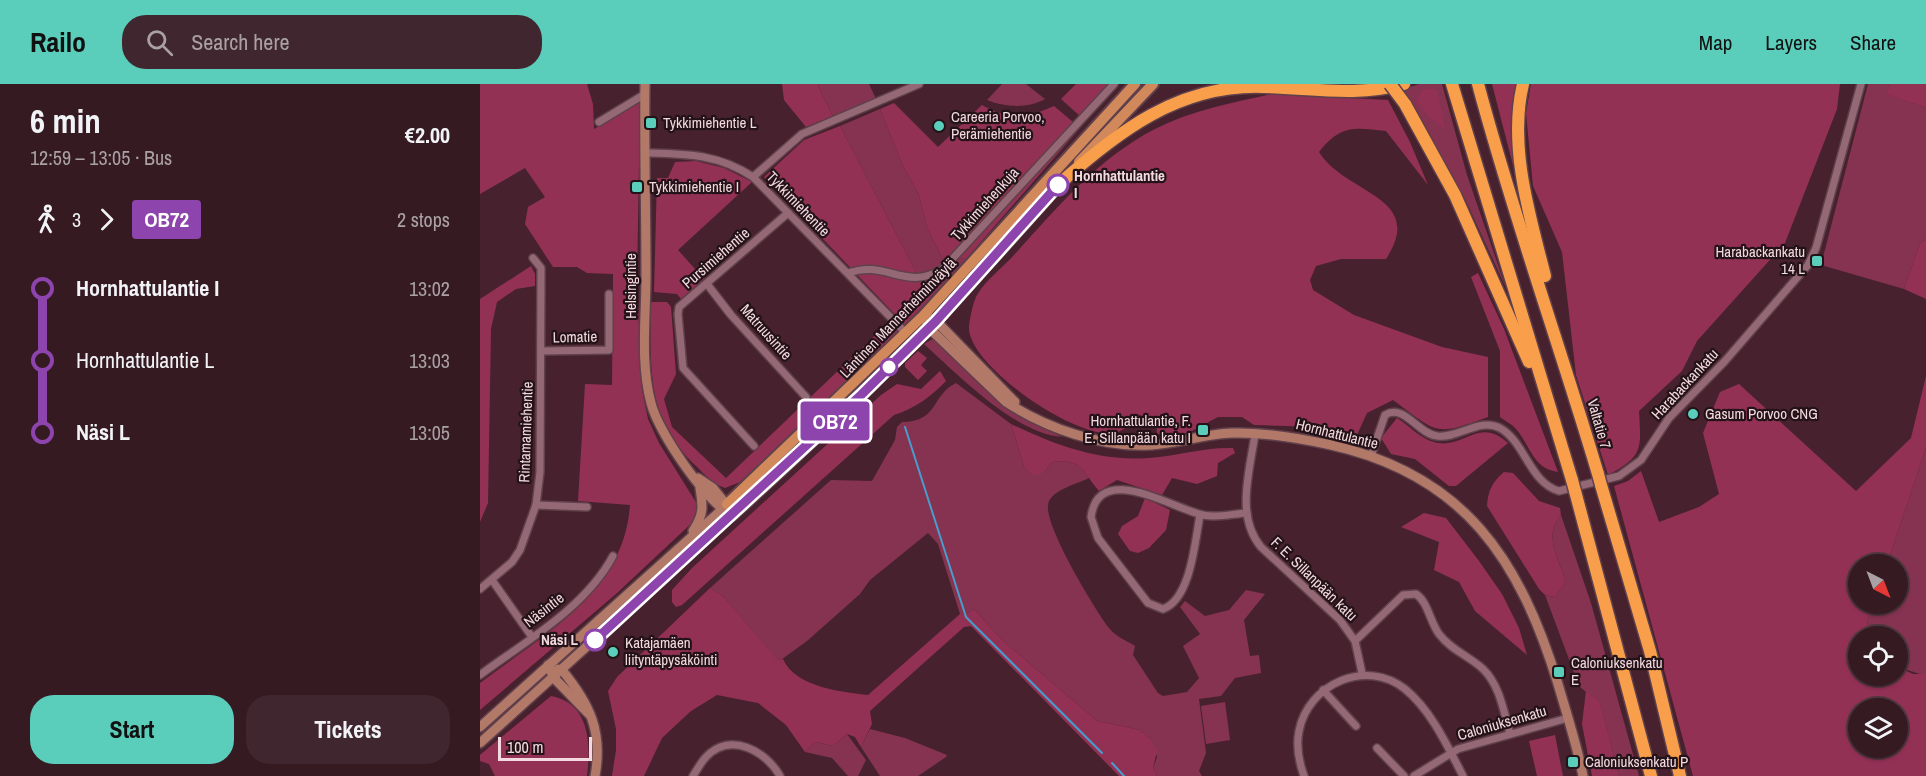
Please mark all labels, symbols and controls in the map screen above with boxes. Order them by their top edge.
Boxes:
search box [122,15,542,69]
text: Railo [30,23,86,61]
icon: search [143,26,176,59]
text: Search here [191,27,289,57]
text: Map [1699,28,1732,57]
text: Layers [1765,28,1817,57]
text: Share [1850,28,1896,57]
text: 6 min [30,99,101,143]
place label: Careeria Porvoo, Perämiehentie [951,106,1045,144]
place label: Tykkimiehentie L [663,112,757,133]
marker: Tykkimiehentie L [644,116,658,130]
marker: Careeria Porvoo, Perämiehentie [932,119,946,133]
text: €2.00 [405,120,450,150]
text: 12:59 – 13:05 · Bus [30,144,172,171]
street label: Tykkimiehenkuja [946,162,1023,245]
place label: Hornhattulantie I [1074,165,1165,203]
street label: Tykkimiehentie [762,166,835,241]
marker: Hornhattulantie I [1047,174,1069,196]
place label: Tykkimiehentie I [649,176,739,197]
marker: Tykkimiehentie I [630,180,644,194]
icon: walk [30,203,63,236]
icon: forward [90,203,123,236]
text: OB72 [144,205,189,234]
text: 3 [72,206,81,233]
text: 2 stops [397,206,450,233]
street label: Pursimiehentie [677,222,754,293]
place label: Harabackankatu 14 L [1715,241,1805,279]
street label: Helsingintie [620,253,641,319]
street label: Läntinen Mannerheiminväylä [835,253,961,382]
marker: Harabackankatu 14 L [1810,254,1824,268]
text: Hornhattulantie I [76,273,219,303]
text: 13:02 [409,275,450,302]
street label: Matruusintie [736,299,797,364]
street label: Lomatie [553,326,598,347]
street label: Harabackankatu [1646,344,1723,424]
text: Hornhattulantie L [76,345,214,375]
text: 13:03 [409,347,450,374]
unlabelled marker [880,358,898,376]
street label: Rintamamiehentie [513,381,538,483]
street label: Valtatie 7 [1582,396,1617,451]
line badge: OB72 [793,402,877,440]
place label: Gasum Porvoo CNG [1705,403,1818,424]
text: OB72 [813,407,857,436]
marker: Gasum Porvoo CNG [1686,407,1700,421]
place label: Hornhattulantie, F. E. Sillanpään katu I [1084,410,1191,448]
street label: Hornhattulantie [1294,413,1381,454]
text: Näsi L [76,417,130,447]
text: 13:05 [409,419,450,446]
marker: Hornhattulantie, F. E. Sillanpään katu I [1196,423,1210,437]
street label: F. E. Sillanpään katu [1266,532,1362,625]
north arrow [1848,554,1908,614]
map controls [1848,554,1908,758]
street label: Näsintie [519,587,568,632]
button: locate [1848,626,1908,686]
place label: Näsi L [541,629,578,650]
marker: Näsi L [584,629,606,651]
place label: Katajamäen liityntäpysäköinti [625,632,717,670]
marker: Katajamäen liityntäpysäköinti [606,645,620,659]
place label: Caloniuksenkatu E [1571,652,1663,690]
marker: Caloniuksenkatu E [1552,665,1566,679]
button: Start [30,695,234,764]
button: Tickets [246,695,450,764]
button: layers [1848,698,1908,758]
street label: Caloniuksenkatu [1455,700,1549,745]
scale bar [498,734,592,762]
text: 100 m [507,736,543,758]
place label: Caloniuksenkatu P [1585,751,1688,772]
marker: Caloniuksenkatu P [1566,755,1580,769]

